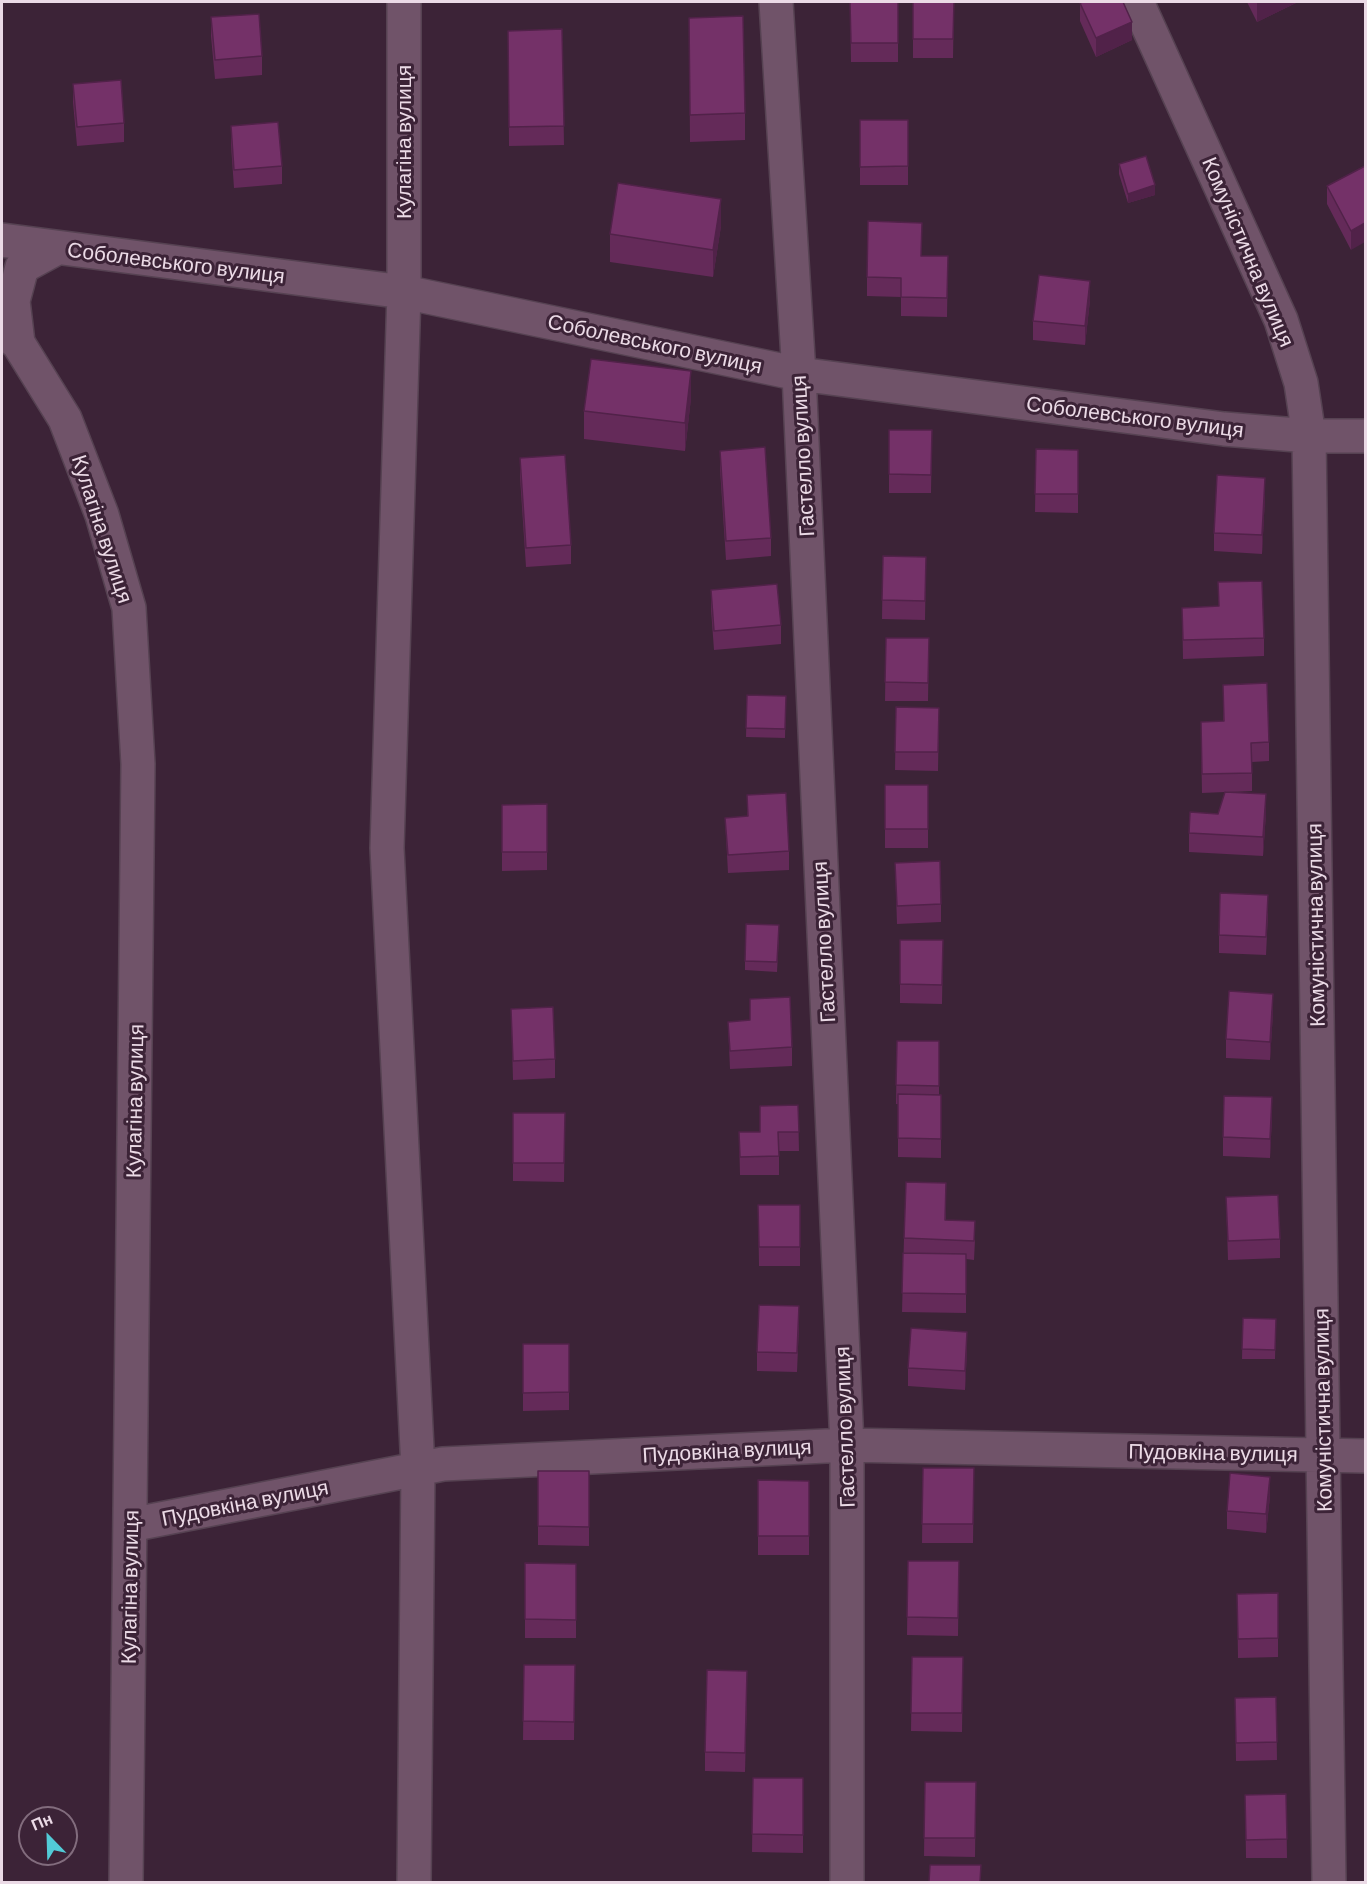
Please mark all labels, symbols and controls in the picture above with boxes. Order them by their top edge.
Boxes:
street label: Кулагіна вулиця [391,65,417,219]
street label: Комуністична вулиця [1197,153,1299,351]
street label: Соболевського вулиця [66,237,286,289]
street label: Соболевського вулиця [545,309,765,379]
street label: Гастелло вулиця [786,375,820,537]
street label: Соболевського вулиця [1025,391,1245,443]
street label: Кулагіна вулиця [66,452,138,606]
street label: Комуністична вулиця [1302,823,1330,1027]
street label: Гастелло вулиця [807,861,841,1023]
street label: Кулагіна вулиця [121,1024,149,1178]
street label: Комуністична вулиця [1309,1308,1337,1512]
street label: Гастелло вулиця [830,1346,860,1508]
street label: Пудовкіна вулиця [642,1434,812,1468]
street label: Пудовкіна вулиця [1128,1439,1298,1467]
street label: Пудовкіна вулиця [159,1474,331,1532]
street label: Кулагіна вулиця [116,1510,144,1664]
north arrow [18,1806,78,1866]
text: Пн [28,1808,55,1834]

